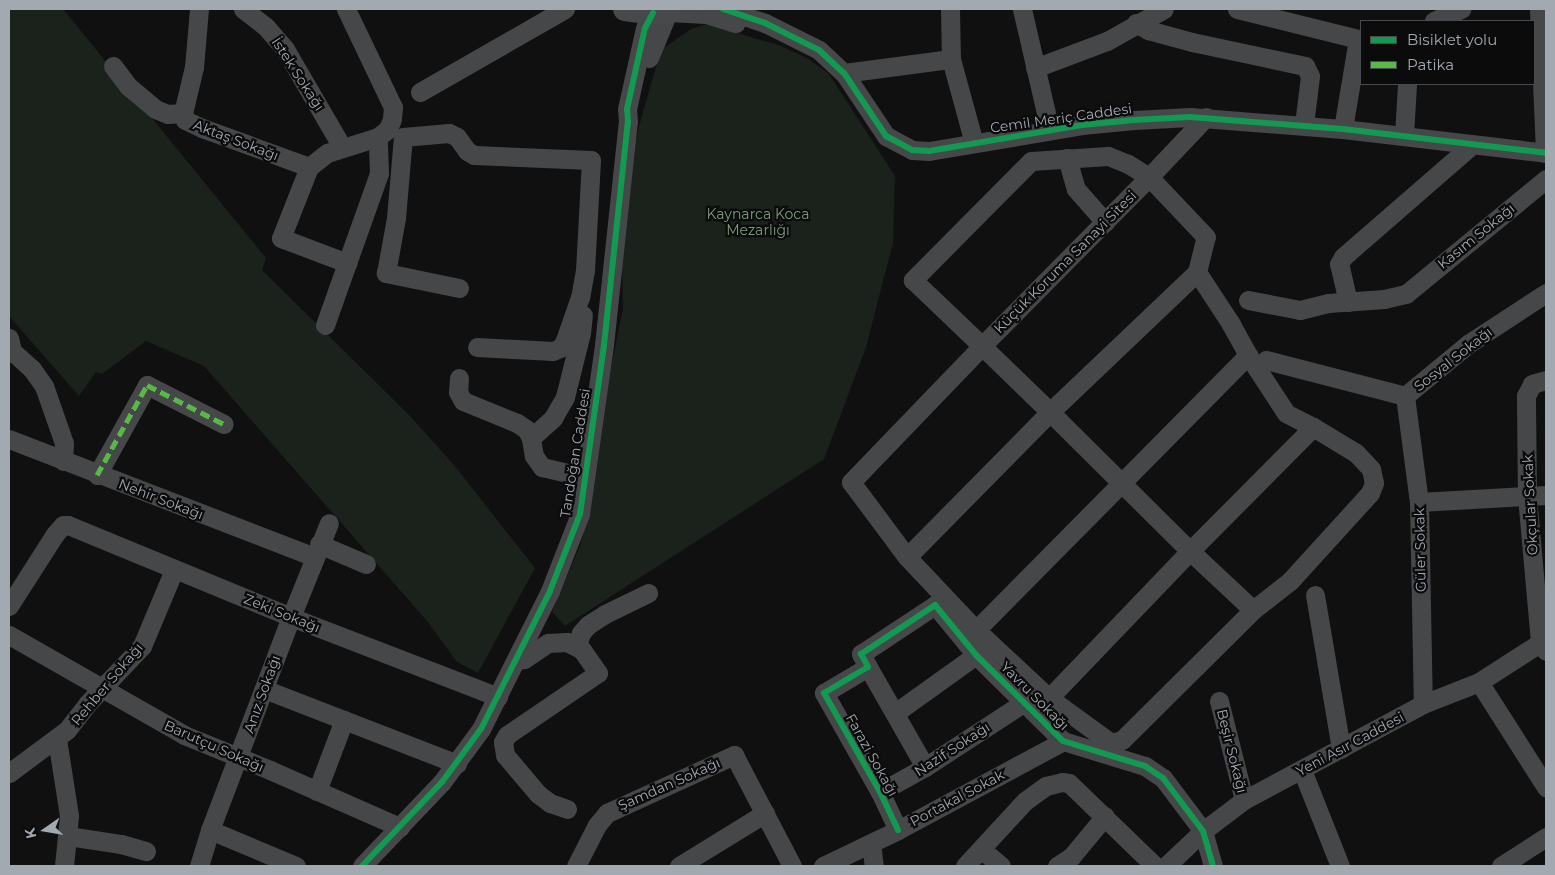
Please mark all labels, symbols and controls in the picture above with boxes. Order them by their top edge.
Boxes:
legend [1360,20,1535,85]
text: Bisiklet yolu [1407,30,1497,49]
street label: İstek Sokağı [268,34,328,114]
text: Patika [1407,55,1454,74]
street label: Cemil Meriç Caddesi [989,100,1133,136]
street label: Aktaş Sokağı [191,116,281,164]
street label: Küçük Koruma Sanayi Sitesi [990,187,1140,337]
street label: Kasım Sokağı [1434,200,1518,272]
park label: Kaynarca Koca Mezarlığı [707,206,809,238]
street label: Sosyal Sokağı [1411,323,1495,395]
street label: Tandoğan Caddesi [556,387,594,519]
street label: Okçular Sokak [1519,454,1541,556]
street label: Nehir Sokağı [116,475,206,523]
street label: Güler Sokak [1411,508,1429,592]
street label: Zeki Sokağı [242,590,322,636]
street label: Rehber Sokağı [68,639,146,729]
street label: Anız Sokağı [240,653,284,735]
street label: Yavru Sokağı [997,658,1073,734]
street label: Beşir Sokağı [1213,707,1251,795]
street label: Yeni Asır Caddesi [1293,709,1407,779]
street label: Farazi Sokağı [842,711,902,799]
street label: Barutçu Sokağı [162,716,266,776]
street label: Nazif Sokağı [911,718,993,780]
street label: Şamdan Sokağı [615,754,723,814]
street label: Portakal Sokak [907,766,1007,830]
north arrow [20,805,70,855]
text: K [20,826,40,840]

